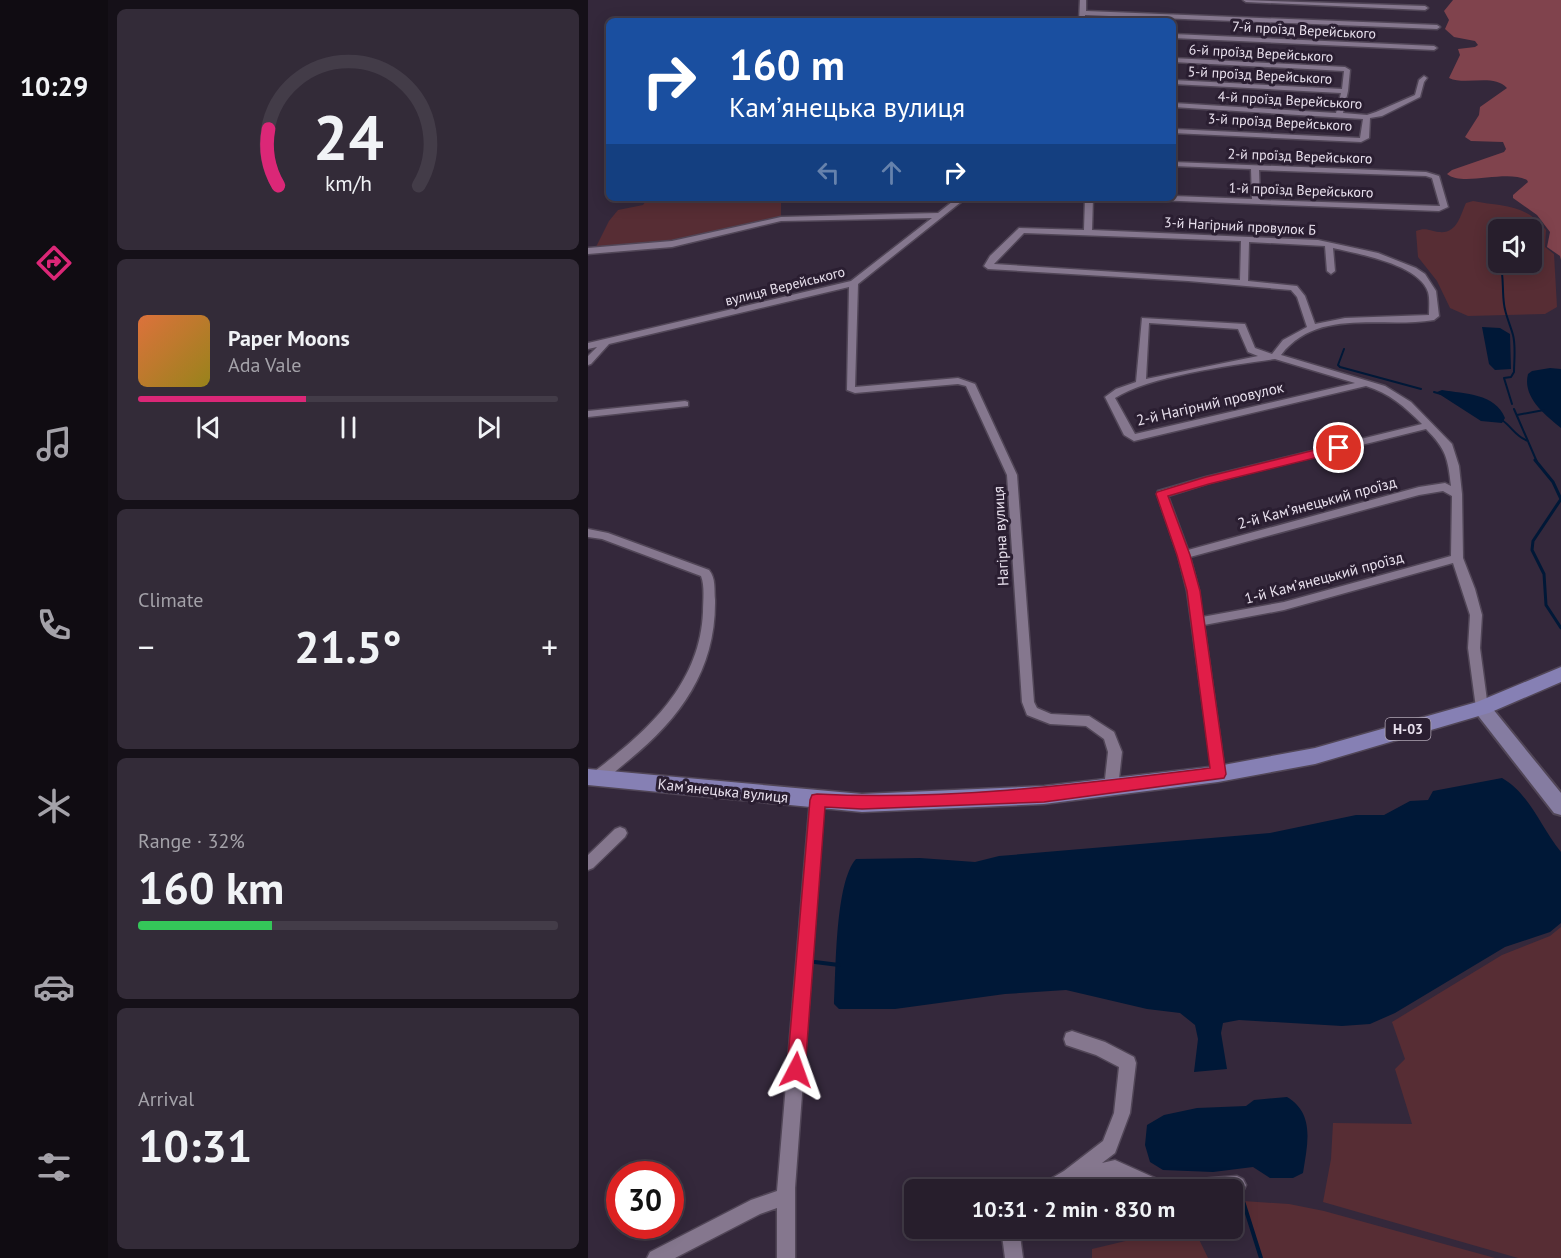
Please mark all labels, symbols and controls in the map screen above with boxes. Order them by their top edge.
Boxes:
street label: 7-й проїзд Верейського [1232,17,1376,43]
text: 160 m [729,37,845,92]
street label: 6-й проїзд Верейського [1188,40,1334,66]
icon: right [630,42,708,120]
street label: 5-й проїзд Верейського [1187,62,1333,88]
text: 10:29 [20,69,88,103]
street label: 4-й проїзд Верейського [1217,87,1363,113]
text: Камʼянецька вулиця [729,90,965,124]
text: 24 [313,97,383,178]
street label: 3-й проїзд Верейського [1207,109,1353,135]
street label: 2-й проїзд Верейського [1227,144,1373,168]
icon: left [812,156,845,189]
icon: ahead [875,156,908,189]
icon: right [938,156,971,189]
text: km/h [324,170,371,198]
street label: 1-й проїзд Верейського [1228,178,1374,202]
street label: 3-й Нагірний провулок Б [1164,213,1317,239]
map controls [1488,219,1542,273]
button: sound [1488,219,1542,273]
icon: directions [33,242,75,284]
street label: вулиця Верейського [723,262,847,310]
text: Paper Moons [228,324,350,352]
text: Ada Vale [228,352,301,378]
street label: 2-й Нагірний провулок [1134,377,1286,430]
icon: previous [192,411,225,444]
icon: pause [332,411,365,444]
icon: next [472,411,505,444]
pin [1313,422,1364,473]
icon: music [33,423,75,465]
icon: arrive [1322,431,1355,464]
street label: 2-й Камʼянецький проїзд [1235,472,1398,533]
street label: Нагірна вулиця [988,486,1013,587]
street label: 1-й Камʼянецький проїзд [1242,547,1405,608]
text: Climate [138,587,204,613]
icon: phone [33,604,75,646]
text: 21.5° [294,617,402,675]
text: − [138,625,155,668]
text: + [541,625,558,668]
road number: Н-03 [1386,718,1430,740]
street label: Камʼянецька вулиця [657,774,789,807]
icon: climate [33,785,75,827]
text: Range · 32% [138,828,245,854]
text: 160 km [138,858,284,916]
icon: car [33,966,75,1008]
position arrow [764,1038,828,1102]
text: Arrival [138,1086,194,1112]
text: 10:31 [138,1116,252,1174]
icon: filters [33,1146,75,1188]
speed limit sign: 30 [606,1161,684,1239]
text: 10:31 · 2 min · 830 m [972,1195,1175,1223]

